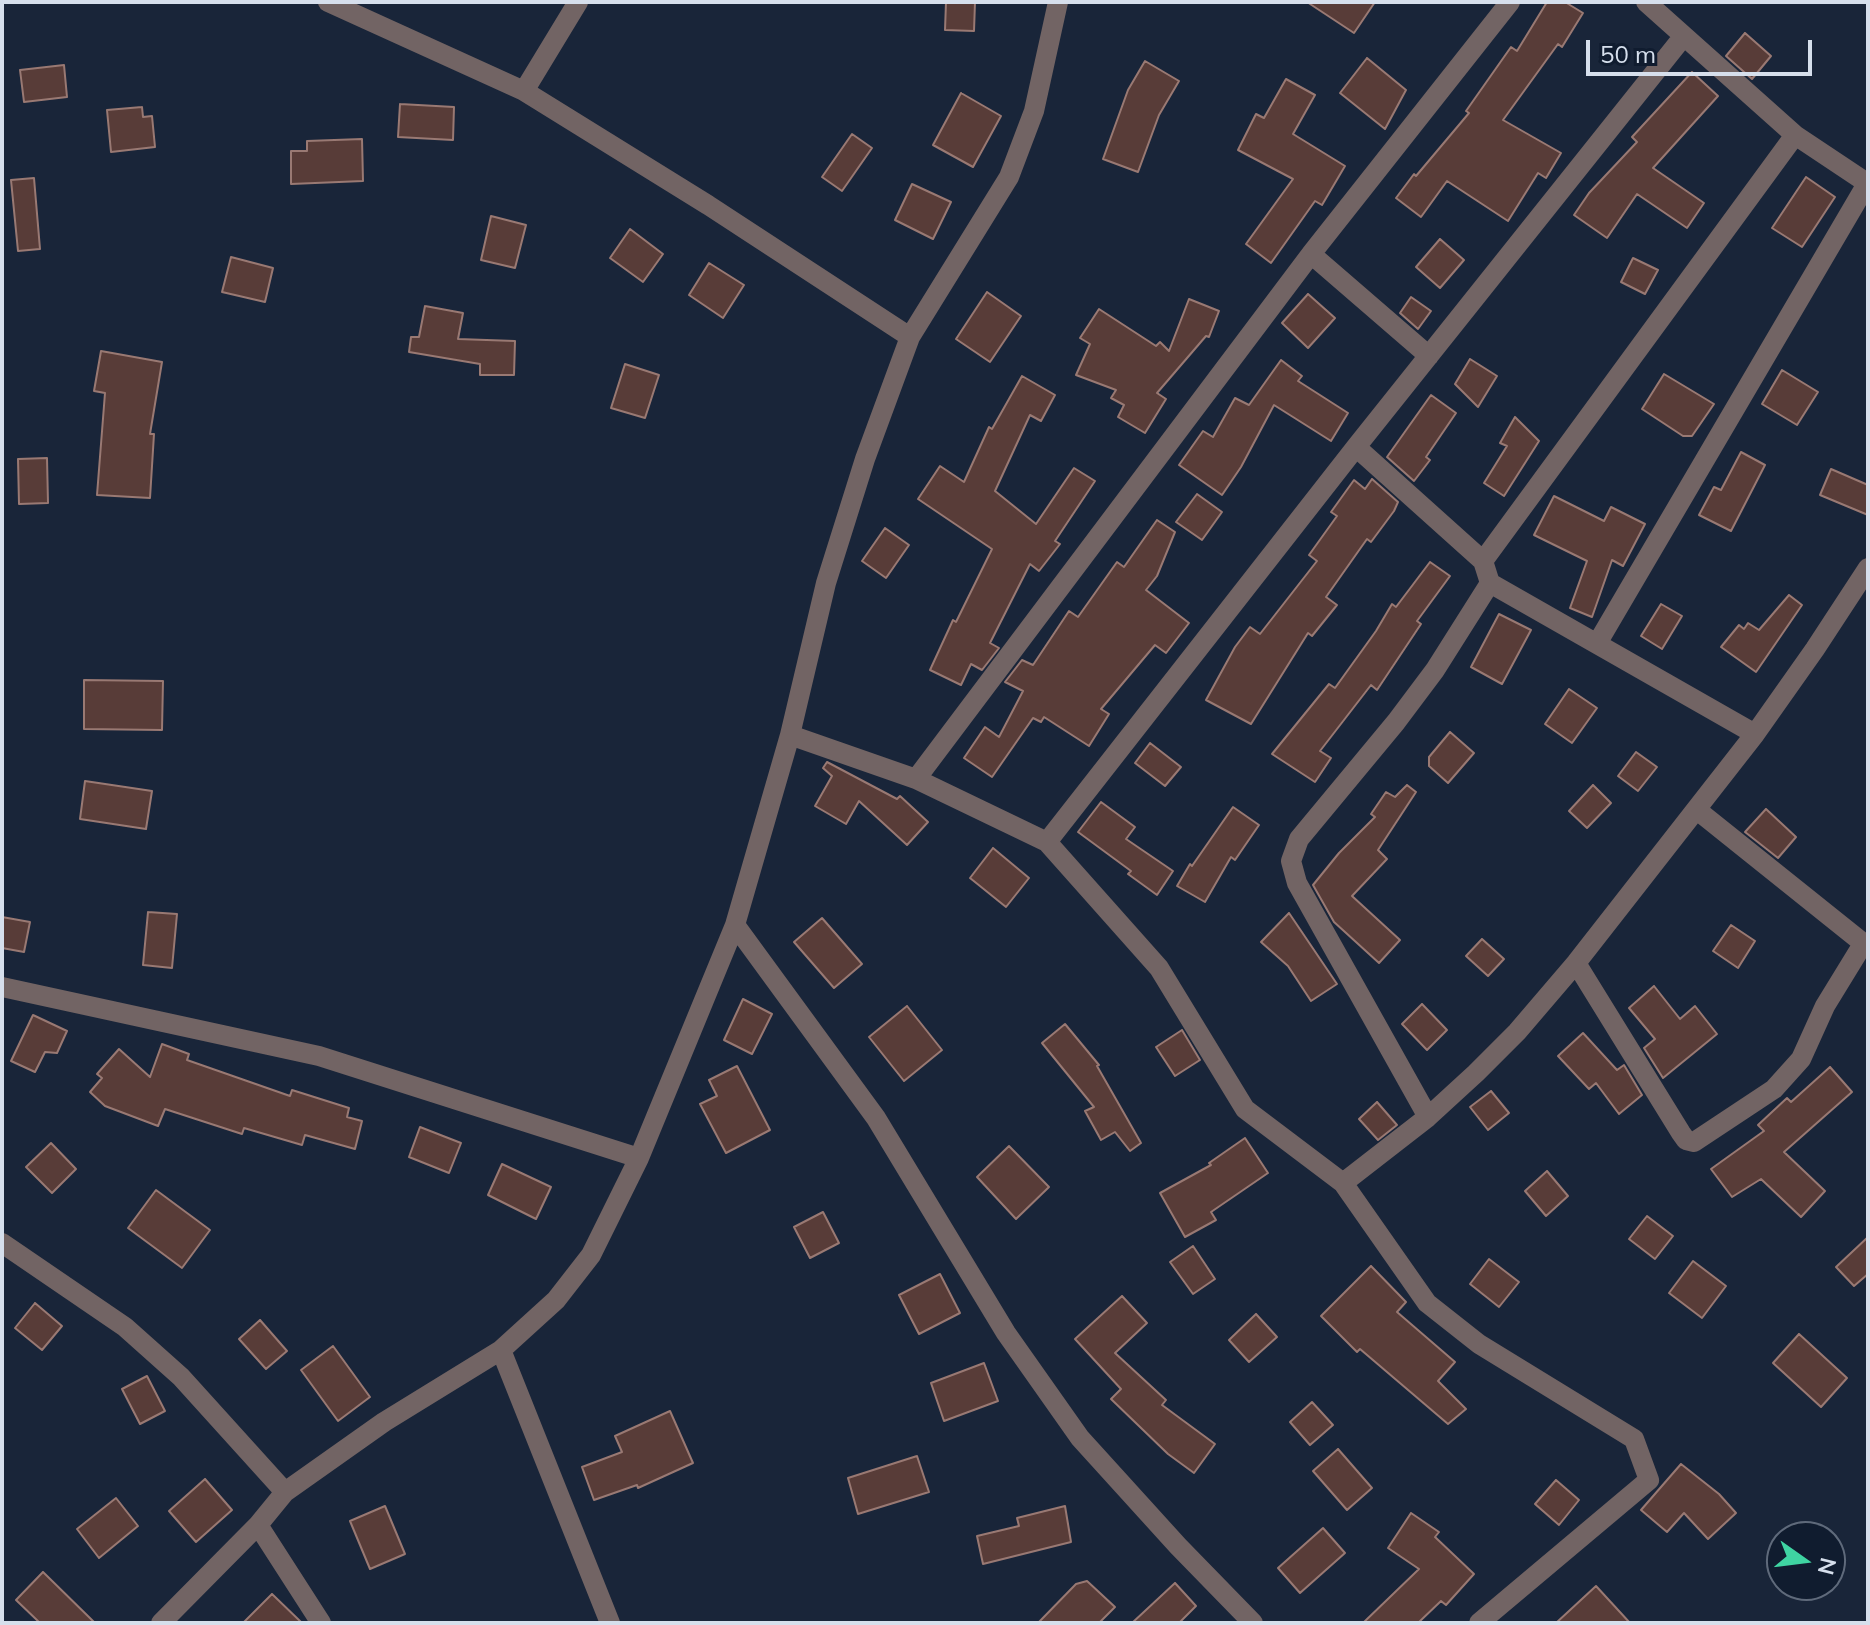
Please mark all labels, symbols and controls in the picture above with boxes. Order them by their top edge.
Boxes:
scale bar [1590,24,1816,74]
text: 50 m [1600,39,1656,69]
north arrow [1766,1521,1846,1601]
text: N [1812,1555,1843,1578]

